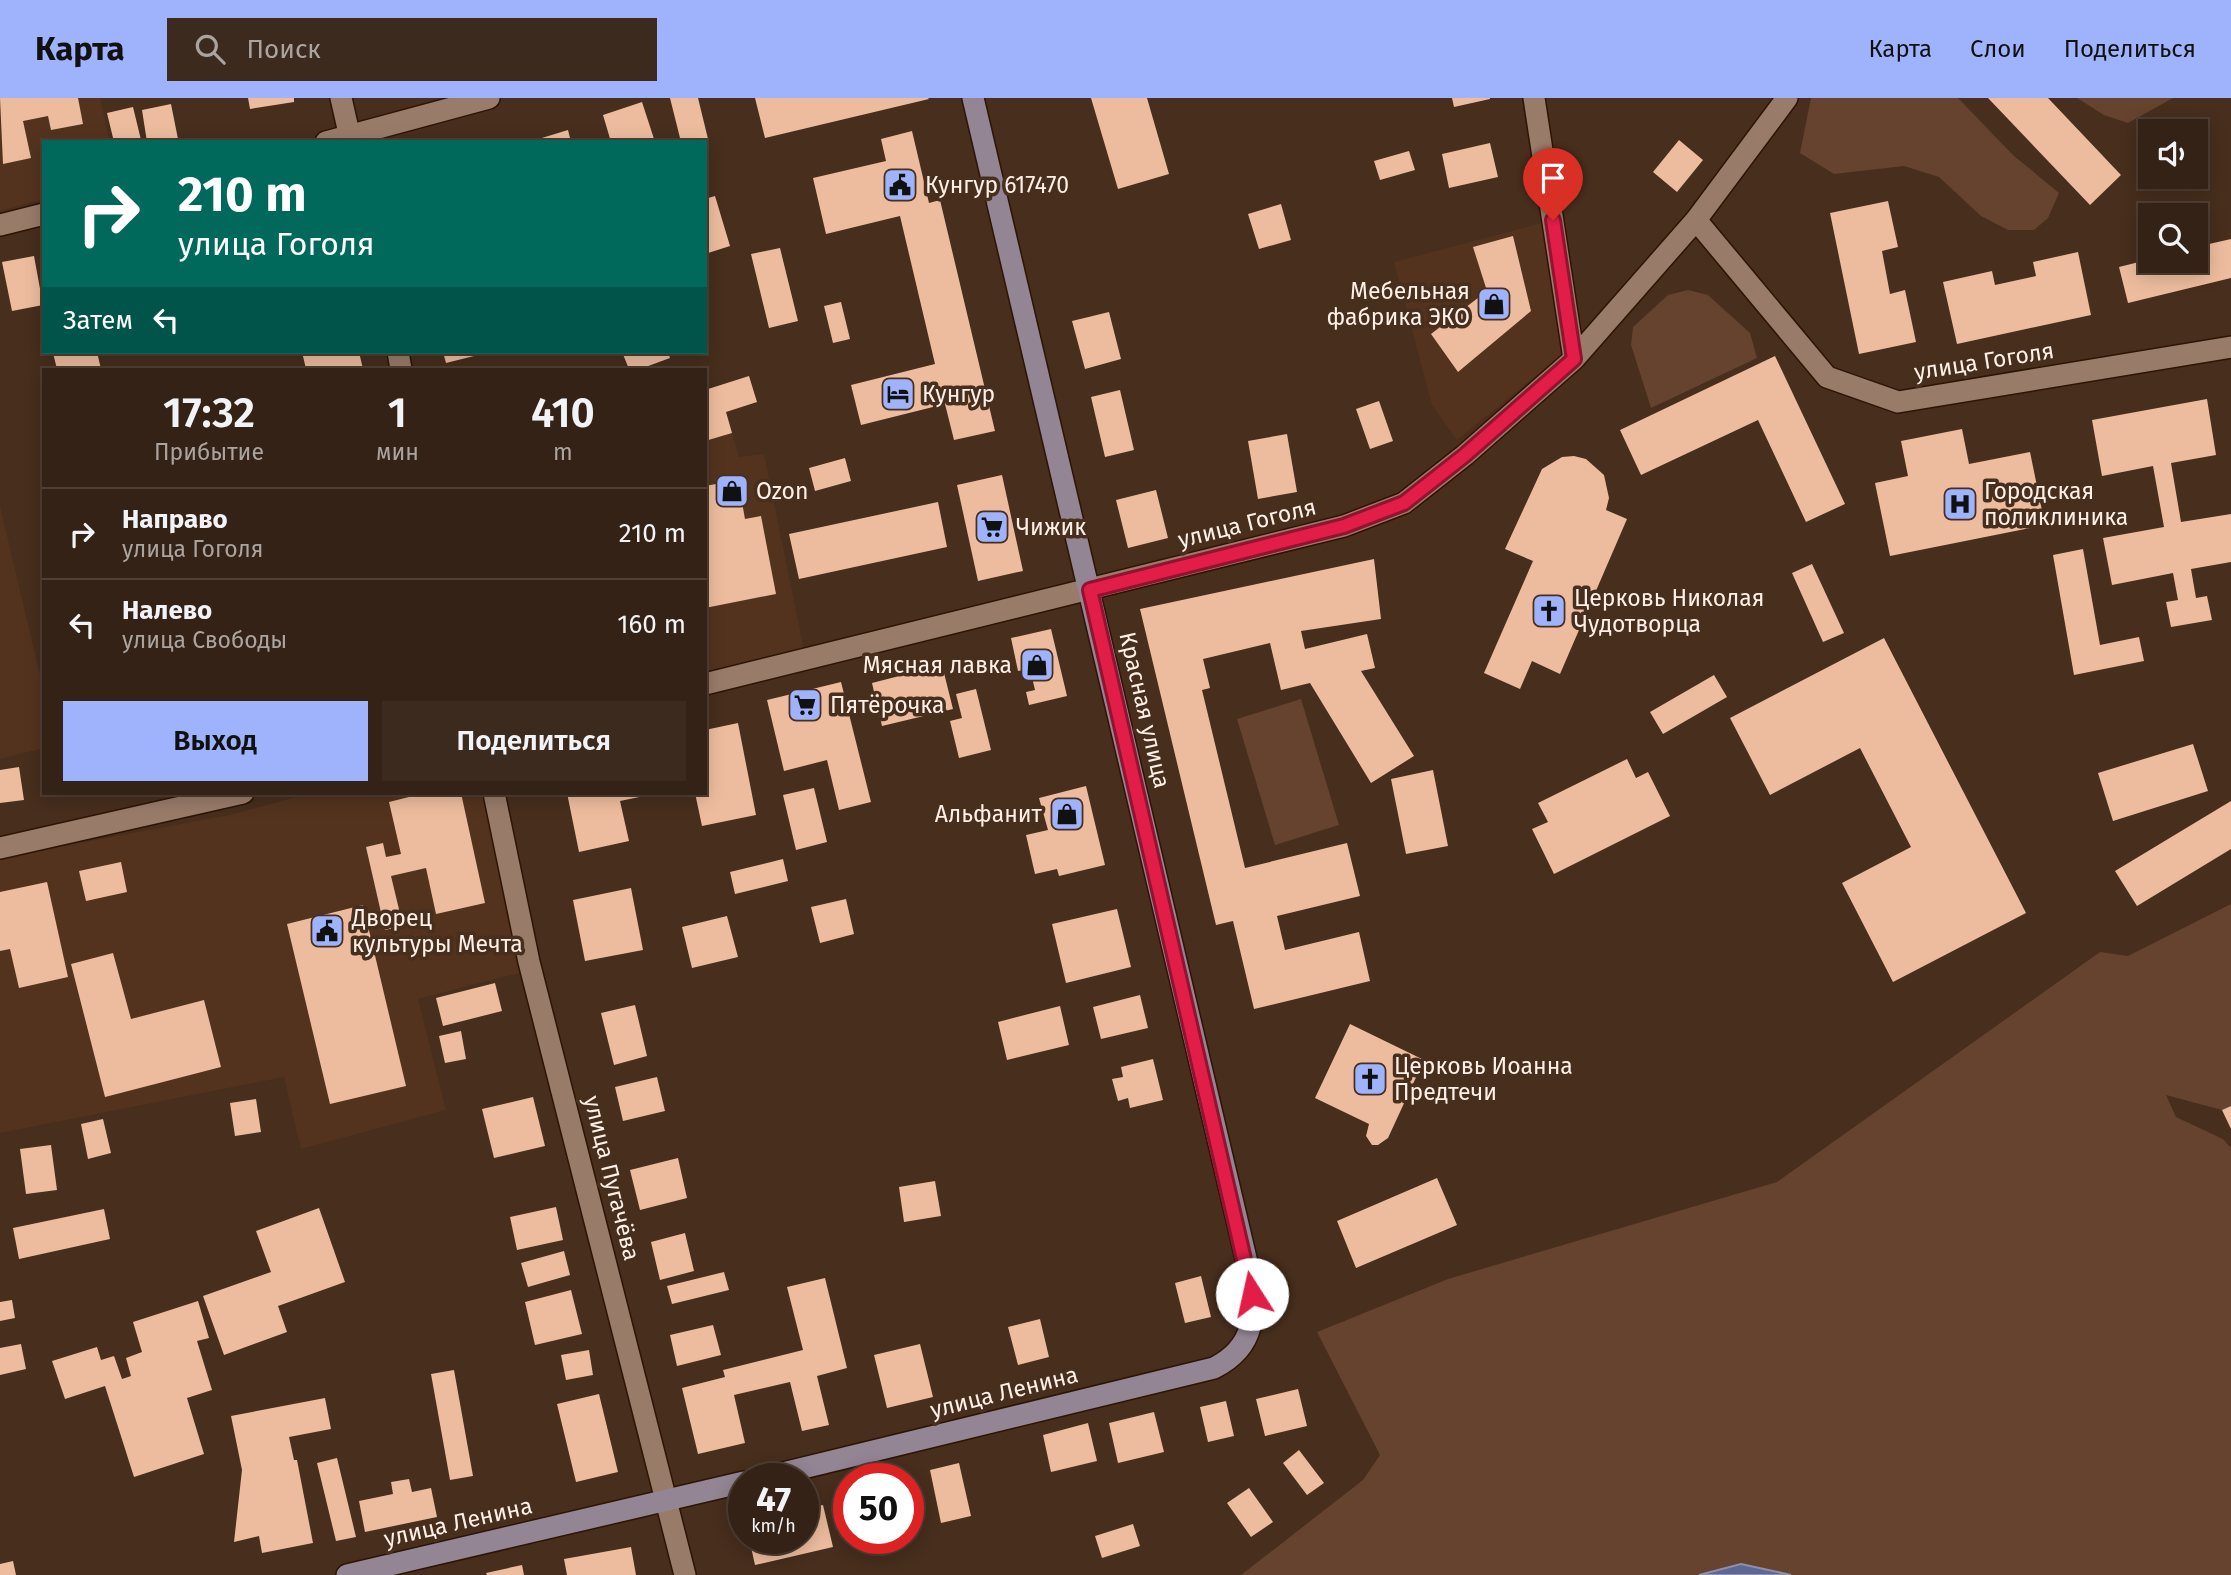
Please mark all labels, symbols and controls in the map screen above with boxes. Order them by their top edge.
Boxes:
search box [167,18,657,81]
text: Карта [35,29,125,69]
icon: search [191,30,229,68]
text: Поиск [247,34,321,65]
text: Карта [1868,35,1932,63]
text: Слои [1970,35,2026,63]
text: Поделиться [2064,35,2196,63]
map controls [2138,119,2208,273]
button: sound [2138,119,2208,189]
pin [1523,148,1583,220]
icon: arrive [1534,159,1572,197]
text: 210 m [178,165,307,224]
public building icon: Кунгур 617470 [881,166,919,204]
icon: right [63,168,154,259]
place label: Кунгур 617470 [925,171,1069,199]
button: search [2138,203,2208,273]
text: улица Гоголя [178,225,375,263]
place label: Мебельная фабрика ЭКО [1326,277,1470,331]
shop icon: Мебельная фабрика ЭКО [1475,285,1513,323]
icon: left [147,301,185,339]
text: Затем [63,305,133,336]
street label: улица Гоголя [1912,336,2056,386]
hotel icon: Кунгур [879,375,917,413]
place label: Кунгур [922,380,995,408]
text: 17:32 [163,388,255,438]
text: 1 [388,388,407,438]
text: 410 [531,388,595,438]
text: Прибытие [154,438,264,466]
text: мин [376,438,419,466]
text: m [553,438,573,466]
shop icon: Ozon [713,472,751,510]
place label: Ozon [756,477,809,505]
place label: Городская поликлиника [1984,477,2128,531]
hospital icon: Городская поликлиника [1941,485,1979,523]
street label: улица Гоголя [1175,492,1319,554]
text: Направо [122,504,228,535]
supermarket icon: Чижик [973,508,1011,546]
place label: Чижик [1016,513,1086,541]
icon: right [63,515,101,553]
text: 210 m [619,518,686,549]
text: улица Гоголя [122,535,263,563]
place label: Церковь Николая Чудотворца [1574,584,1764,638]
church icon: Церковь Николая Чудотворца [1530,592,1568,630]
text: Налево [122,595,212,626]
icon: left [63,606,101,644]
text: 160 m [617,609,686,640]
text: улица Свободы [122,626,287,654]
street label: Красная улица [1113,629,1177,791]
shop icon: Мясная лавка [1018,646,1056,684]
place label: Мясная лавка [863,651,1012,679]
supermarket icon: Пятёрочка [786,686,824,724]
place label: Пятёрочка [830,691,944,719]
button: Выход [63,701,368,781]
button: Поделиться [382,701,686,781]
shop icon: Альфанит [1048,795,1086,833]
place label: Альфанит [935,800,1043,828]
place label: Дворец культуры Мечта [351,904,523,958]
public building icon: Дворец культуры Мечта [308,912,346,950]
place label: Церковь Иоанна Предтечи [1394,1052,1573,1106]
church icon: Церковь Иоанна Предтечи [1351,1060,1389,1098]
street label: улица Пугачёва [578,1093,646,1263]
position arrow [1215,1257,1289,1331]
street label: улица Ленина [927,1360,1081,1424]
speed limit sign: 50 [833,1463,924,1554]
text: 47 [756,1478,791,1520]
street label: улица Ленина [381,1491,535,1553]
text: km/h [751,1515,796,1537]

